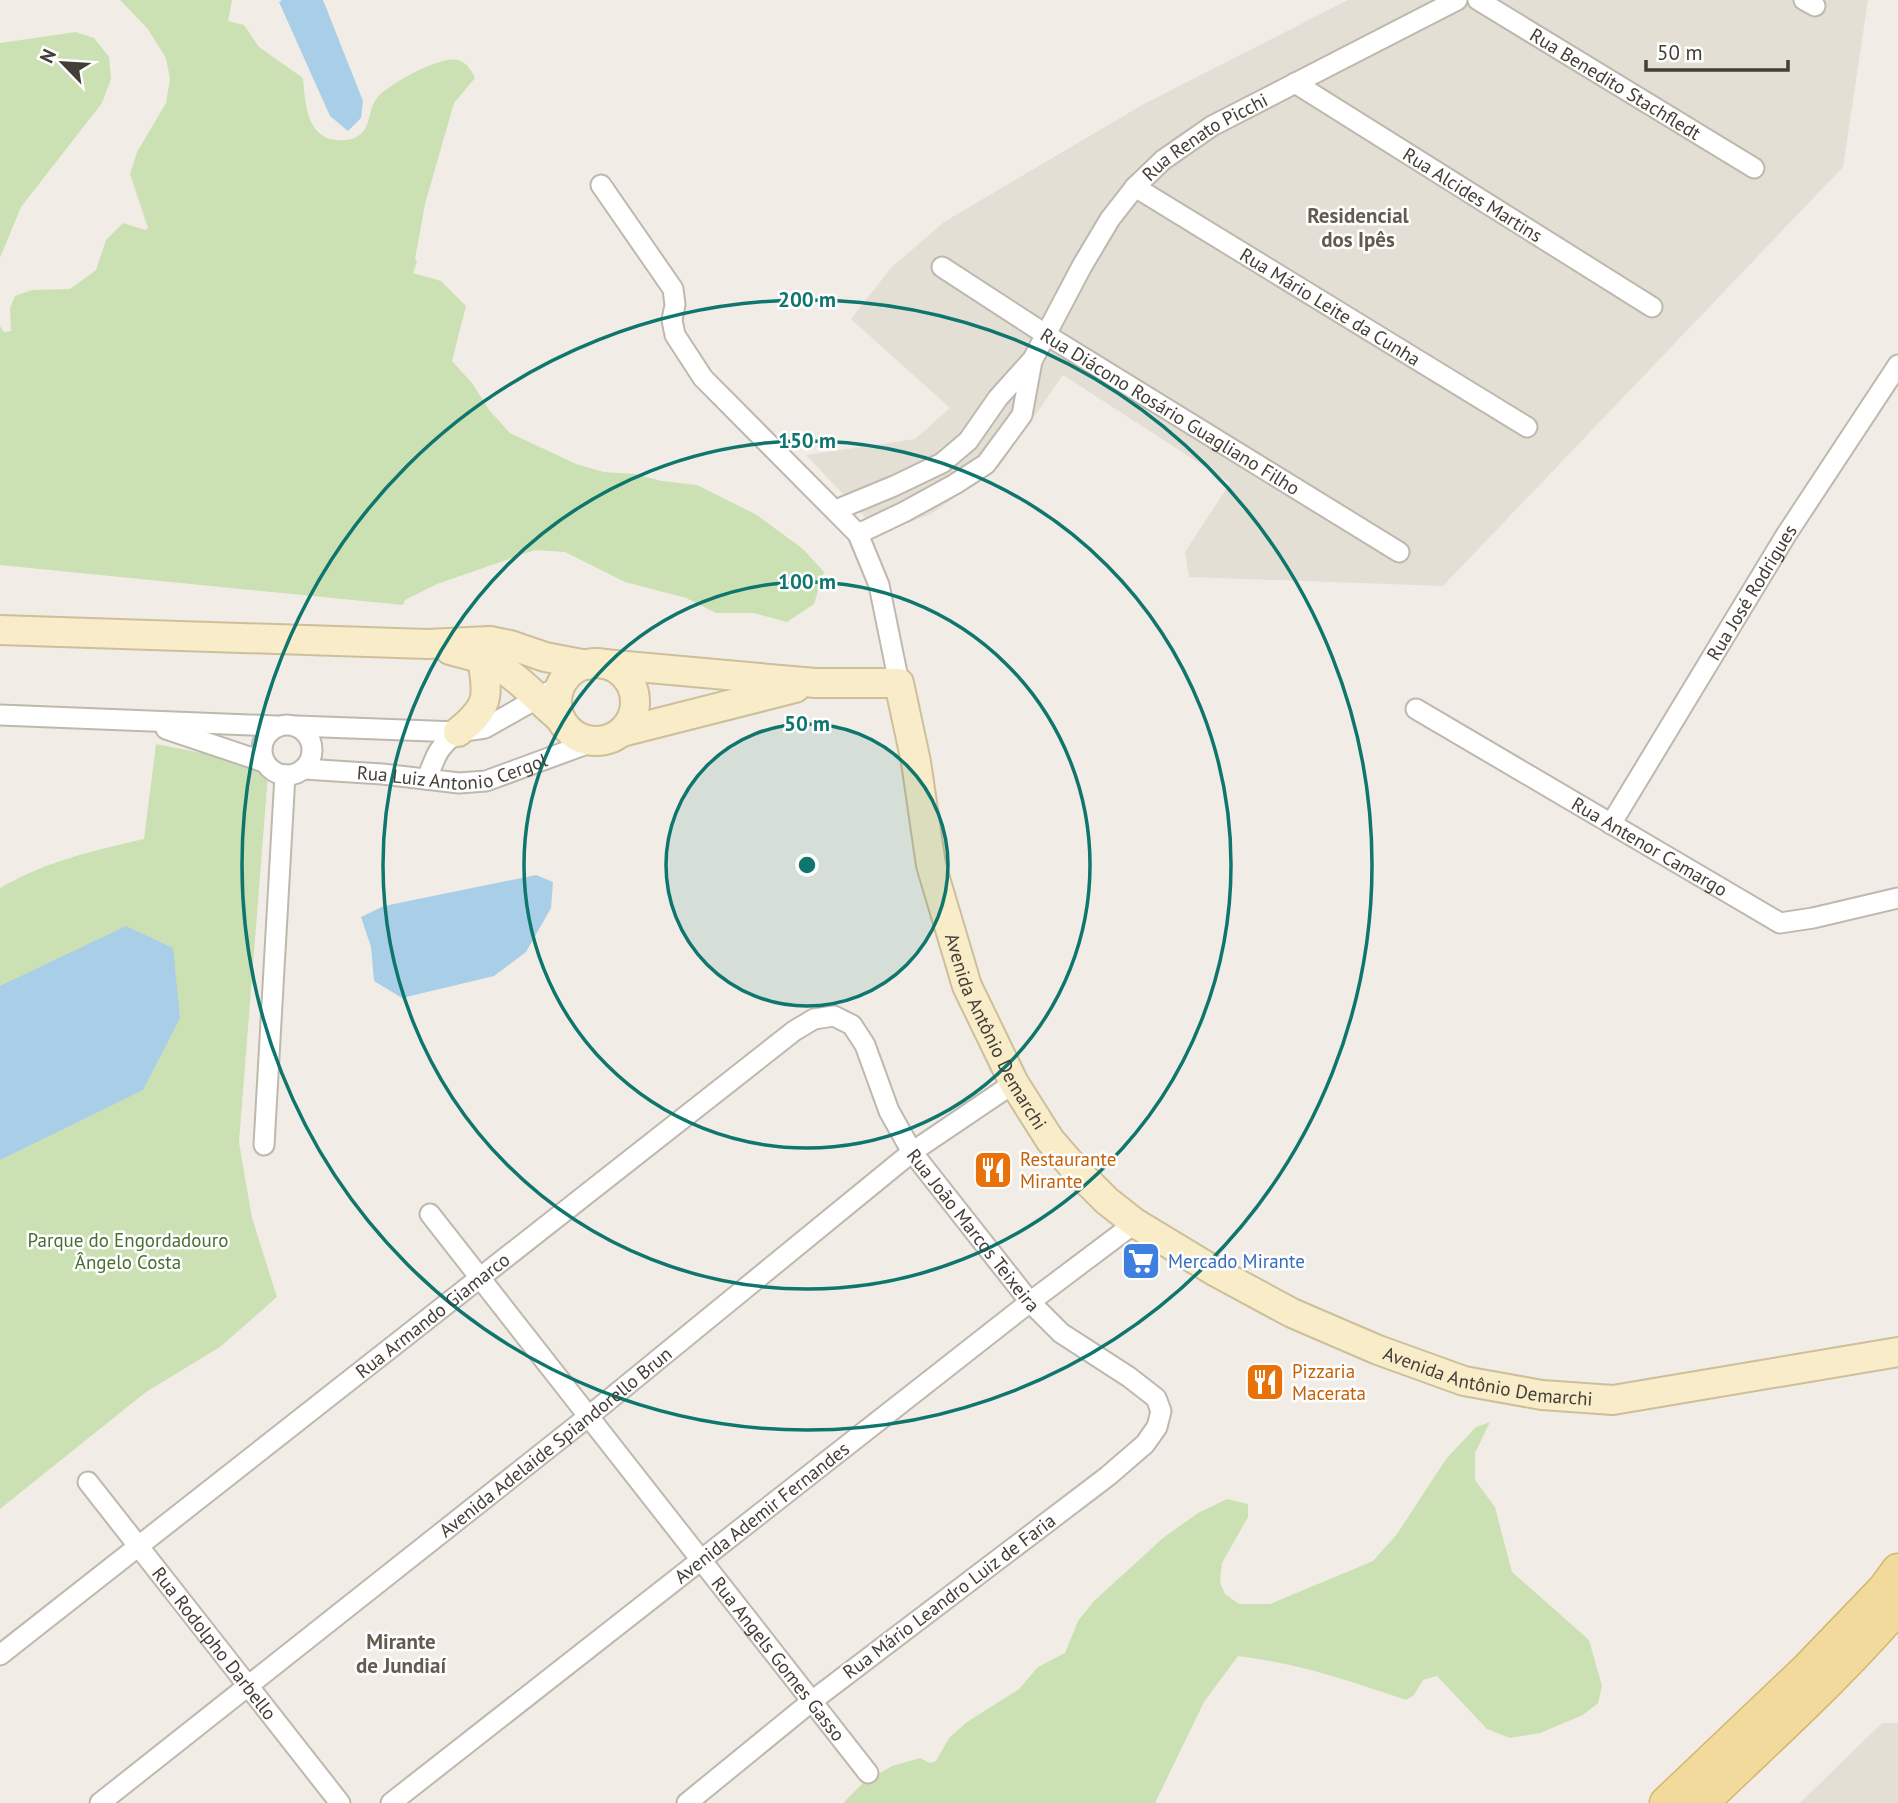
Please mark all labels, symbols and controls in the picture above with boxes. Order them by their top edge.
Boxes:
street label: Rua Benedito Stachfledt [1526,23,1706,145]
north arrow [28,28,98,98]
scale bar [1646,28,1788,72]
text: 50 m [1657,39,1703,66]
text: N [34,45,61,67]
street label: Rua Renato Picchi [1137,88,1272,186]
street label: Rua Alcides Martins [1399,142,1547,247]
district label: Residencial dos Ipês [1307,202,1410,253]
street label: Rua Mário Leite da Cunha [1236,242,1425,371]
text: 200 m [778,286,836,313]
street label: Rua Diácono Rosário Guagliano Filho [1036,322,1304,500]
text: 150 m [778,427,836,454]
street label: Rua José Rodrigues [1701,520,1802,665]
text: 100 m [778,568,836,595]
text: 50 m [784,710,830,737]
street label: Rua Luiz Antonio Cergol [356,747,551,795]
street label: Rua Antenor Camargo [1567,791,1732,901]
centre of rings [795,853,819,877]
street label: Avenida Antônio Demarchi [940,930,1052,1134]
street label: Rua João Marcos Teixeira [902,1144,1045,1317]
place label: Restaurante Mirante [1020,1147,1116,1193]
restaurant icon: Restaurante Mirante [972,1149,1014,1191]
park label: Parque do Engordadouro Ângelo Costa [28,1228,228,1274]
supermarket icon: Mercado Mirante [1120,1240,1162,1282]
street label: Rua Armando Giamarco [351,1247,514,1383]
place label: Mercado Mirante [1168,1249,1305,1273]
street label: Avenida Antônio Demarchi [1380,1341,1594,1411]
street label: Avenida Adelaide Spiandorello Brun [434,1342,676,1542]
place label: Pizzaria Macerata [1292,1359,1366,1405]
restaurant icon: Pizzaria Macerata [1244,1361,1286,1403]
street label: Avenida Ademir Fernandes [669,1436,854,1588]
street label: Rua Mário Leandro Luiz de Faria [838,1508,1060,1684]
street label: Rua Rodolpho Darbello [147,1562,282,1725]
street label: Rua Angels Gomes Gasso [707,1572,850,1746]
district label: Mirante de Jundiaí [356,1628,446,1679]

